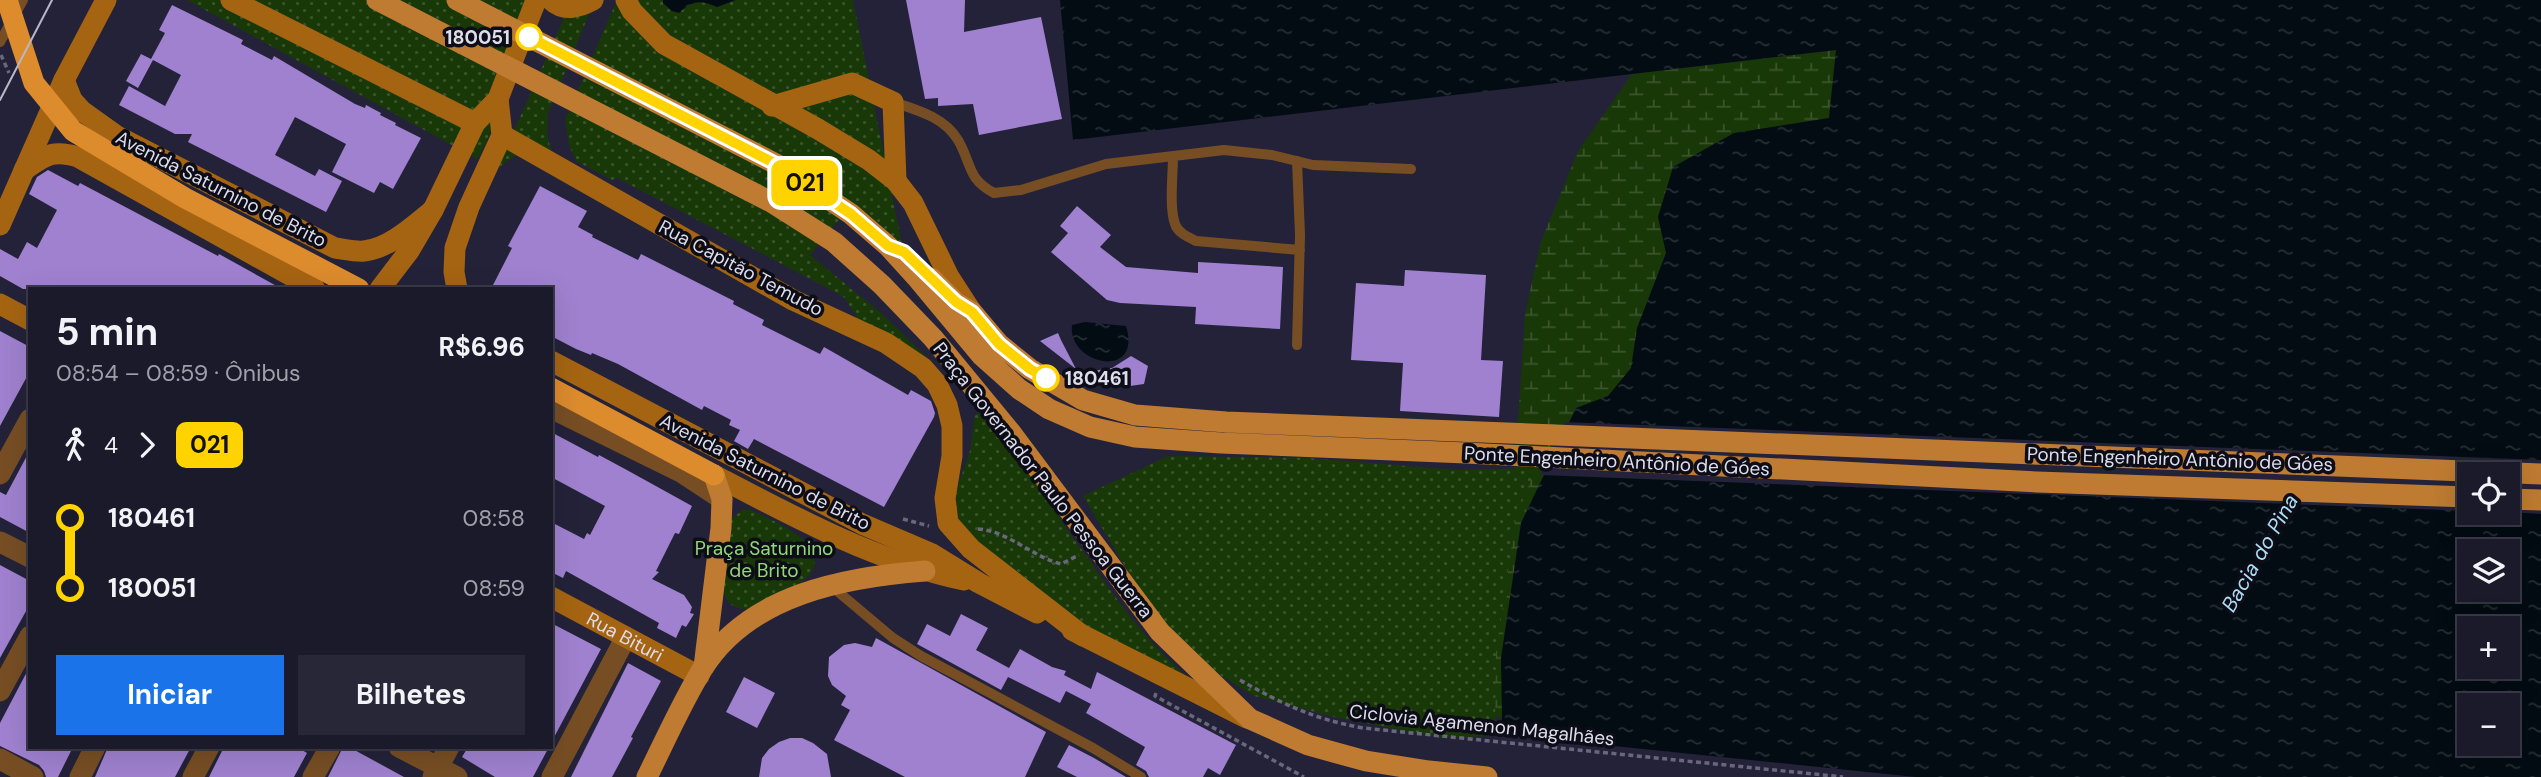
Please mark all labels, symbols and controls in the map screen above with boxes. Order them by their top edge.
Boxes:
marker: 180051 [516,24,542,50]
place label: 180051 [446,25,510,50]
street label: Avenida Saturnino de Brito [111,125,331,253]
line badge: 021 [765,160,845,206]
text: 021 [785,167,825,198]
street label: Rua Capitão Temudo [654,214,828,322]
text: 5 min [56,307,158,357]
text: R$6.96 [439,330,525,364]
street label: Praça Governador Paulo Pessoa Guerra [927,337,1159,623]
text: 08:54 – 08:59 · Ônibus [56,358,301,388]
marker: 180461 [1033,365,1059,391]
place label: 180461 [1065,366,1129,391]
street label: Avenida Saturnino de Brito [655,408,875,536]
icon: walk [56,426,94,464]
icon: forward [128,426,166,464]
text: 021 [190,429,229,460]
text: 4 [104,430,118,460]
street label: Ponte Engenheiro Antônio de Góes [1464,441,1770,481]
street label: Ponte Engenheiro Antônio de Góes [2027,441,2333,477]
map controls [2457,462,2520,756]
button: locate [2457,462,2520,525]
water label: Bacia do Pina [2215,489,2305,617]
text: 180461 [108,501,195,535]
text: 08:58 [463,503,525,533]
park label: Praça Saturnino de Brito [695,536,833,583]
button: layers [2457,539,2520,602]
text: 180051 [108,571,196,605]
text: 08:59 [463,573,525,603]
street label: Rua Bituri [582,606,668,667]
button: + [2457,616,2520,679]
button: Iniciar [56,655,284,735]
button: Bilhetes [298,655,525,735]
button: − [2457,693,2520,756]
street label: Ciclovia Agamenon Magalhães [1348,699,1616,751]

